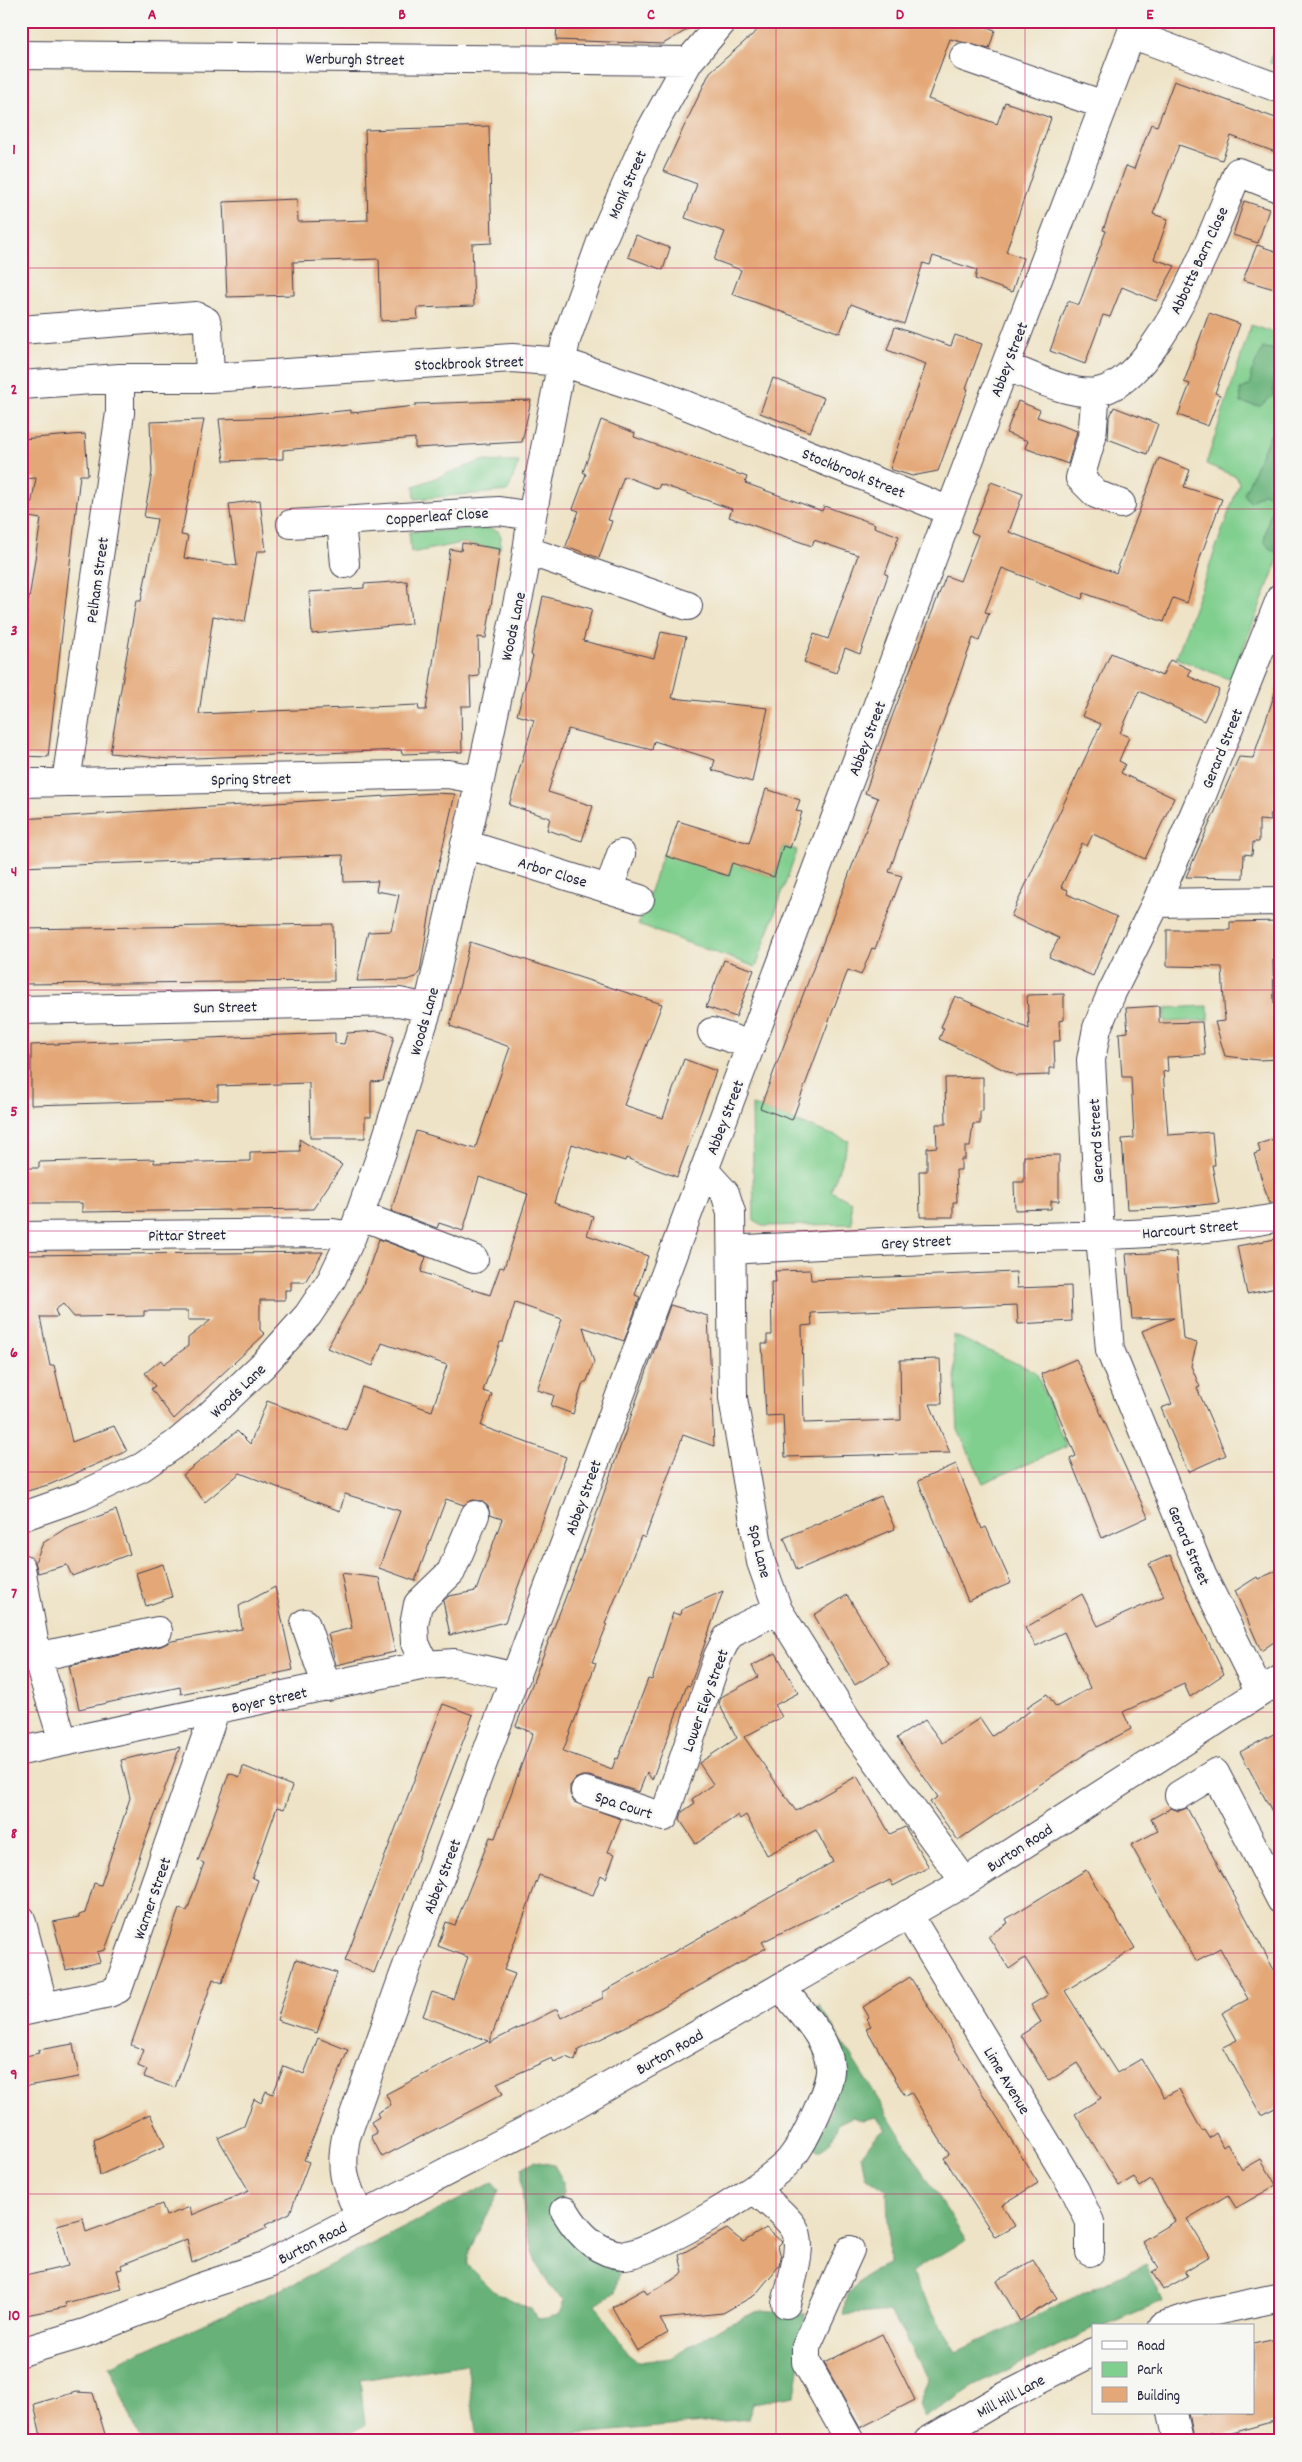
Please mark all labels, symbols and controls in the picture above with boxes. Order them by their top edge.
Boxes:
text: A [148,4,157,27]
text: B [398,4,406,27]
text: C [647,4,655,27]
text: D [896,4,905,27]
text: E [1146,4,1154,27]
street label: Werburgh Street [305,48,405,73]
text: 1 [12,139,16,162]
street label: Monk Street [603,147,654,223]
street label: Abbotts Barn Close [1165,203,1235,319]
street label: Abbey Street [986,319,1035,401]
street label: Stockbrook Street [414,351,524,378]
text: 2 [11,379,18,402]
street label: Stockbrook Street [798,443,908,505]
street label: Copperleaf Close [385,502,489,533]
street label: Pelham Street [81,536,116,625]
street label: Woods Lane [496,590,533,663]
text: 3 [10,620,18,643]
street label: Abbey Street [844,698,893,780]
street label: Gerard Street [1197,705,1250,792]
street label: Spring Street [211,768,291,793]
street label: Arbor Close [515,852,590,895]
text: 4 [11,861,17,884]
street label: Woods Lane [405,985,446,1058]
street label: Sun Street [193,996,257,1021]
street label: Abbey Street [702,1077,751,1159]
street label: Gerard Street [1084,1098,1111,1184]
text: 5 [10,1101,18,1124]
street label: Harcourt Street [1141,1215,1239,1246]
street label: Pittar Street [148,1224,226,1249]
street label: Grey Street [881,1230,952,1257]
text: 6 [10,1342,18,1365]
street label: Woods Lane [206,1359,272,1424]
street label: Abbey Street [560,1457,609,1539]
street label: Gerard Street [1161,1503,1215,1589]
street label: Spa Lane [741,1523,776,1581]
text: 7 [11,1583,17,1606]
street label: Lower Eley Street [677,1646,736,1755]
street label: Boyer Street [230,1682,310,1721]
street label: Spa Court [591,1786,655,1827]
street label: Burton Road [983,1819,1058,1879]
text: 8 [11,1823,18,1846]
street label: Abbey Street [419,1836,468,1918]
street label: Warner Street [129,1855,178,1943]
street label: Burton Road [632,2025,708,2082]
street label: Lime Avenue [977,2043,1035,2119]
text: 9 [10,2064,18,2087]
street label: Burton Road [275,2217,352,2271]
text: 10 [8,2305,20,2328]
legend [1092,2324,1254,2414]
text: Road [1137,2336,1165,2358]
text: Park [1137,2360,1163,2382]
street label: Mill Hill Lane [973,2370,1049,2425]
text: Building [1137,2386,1180,2408]

